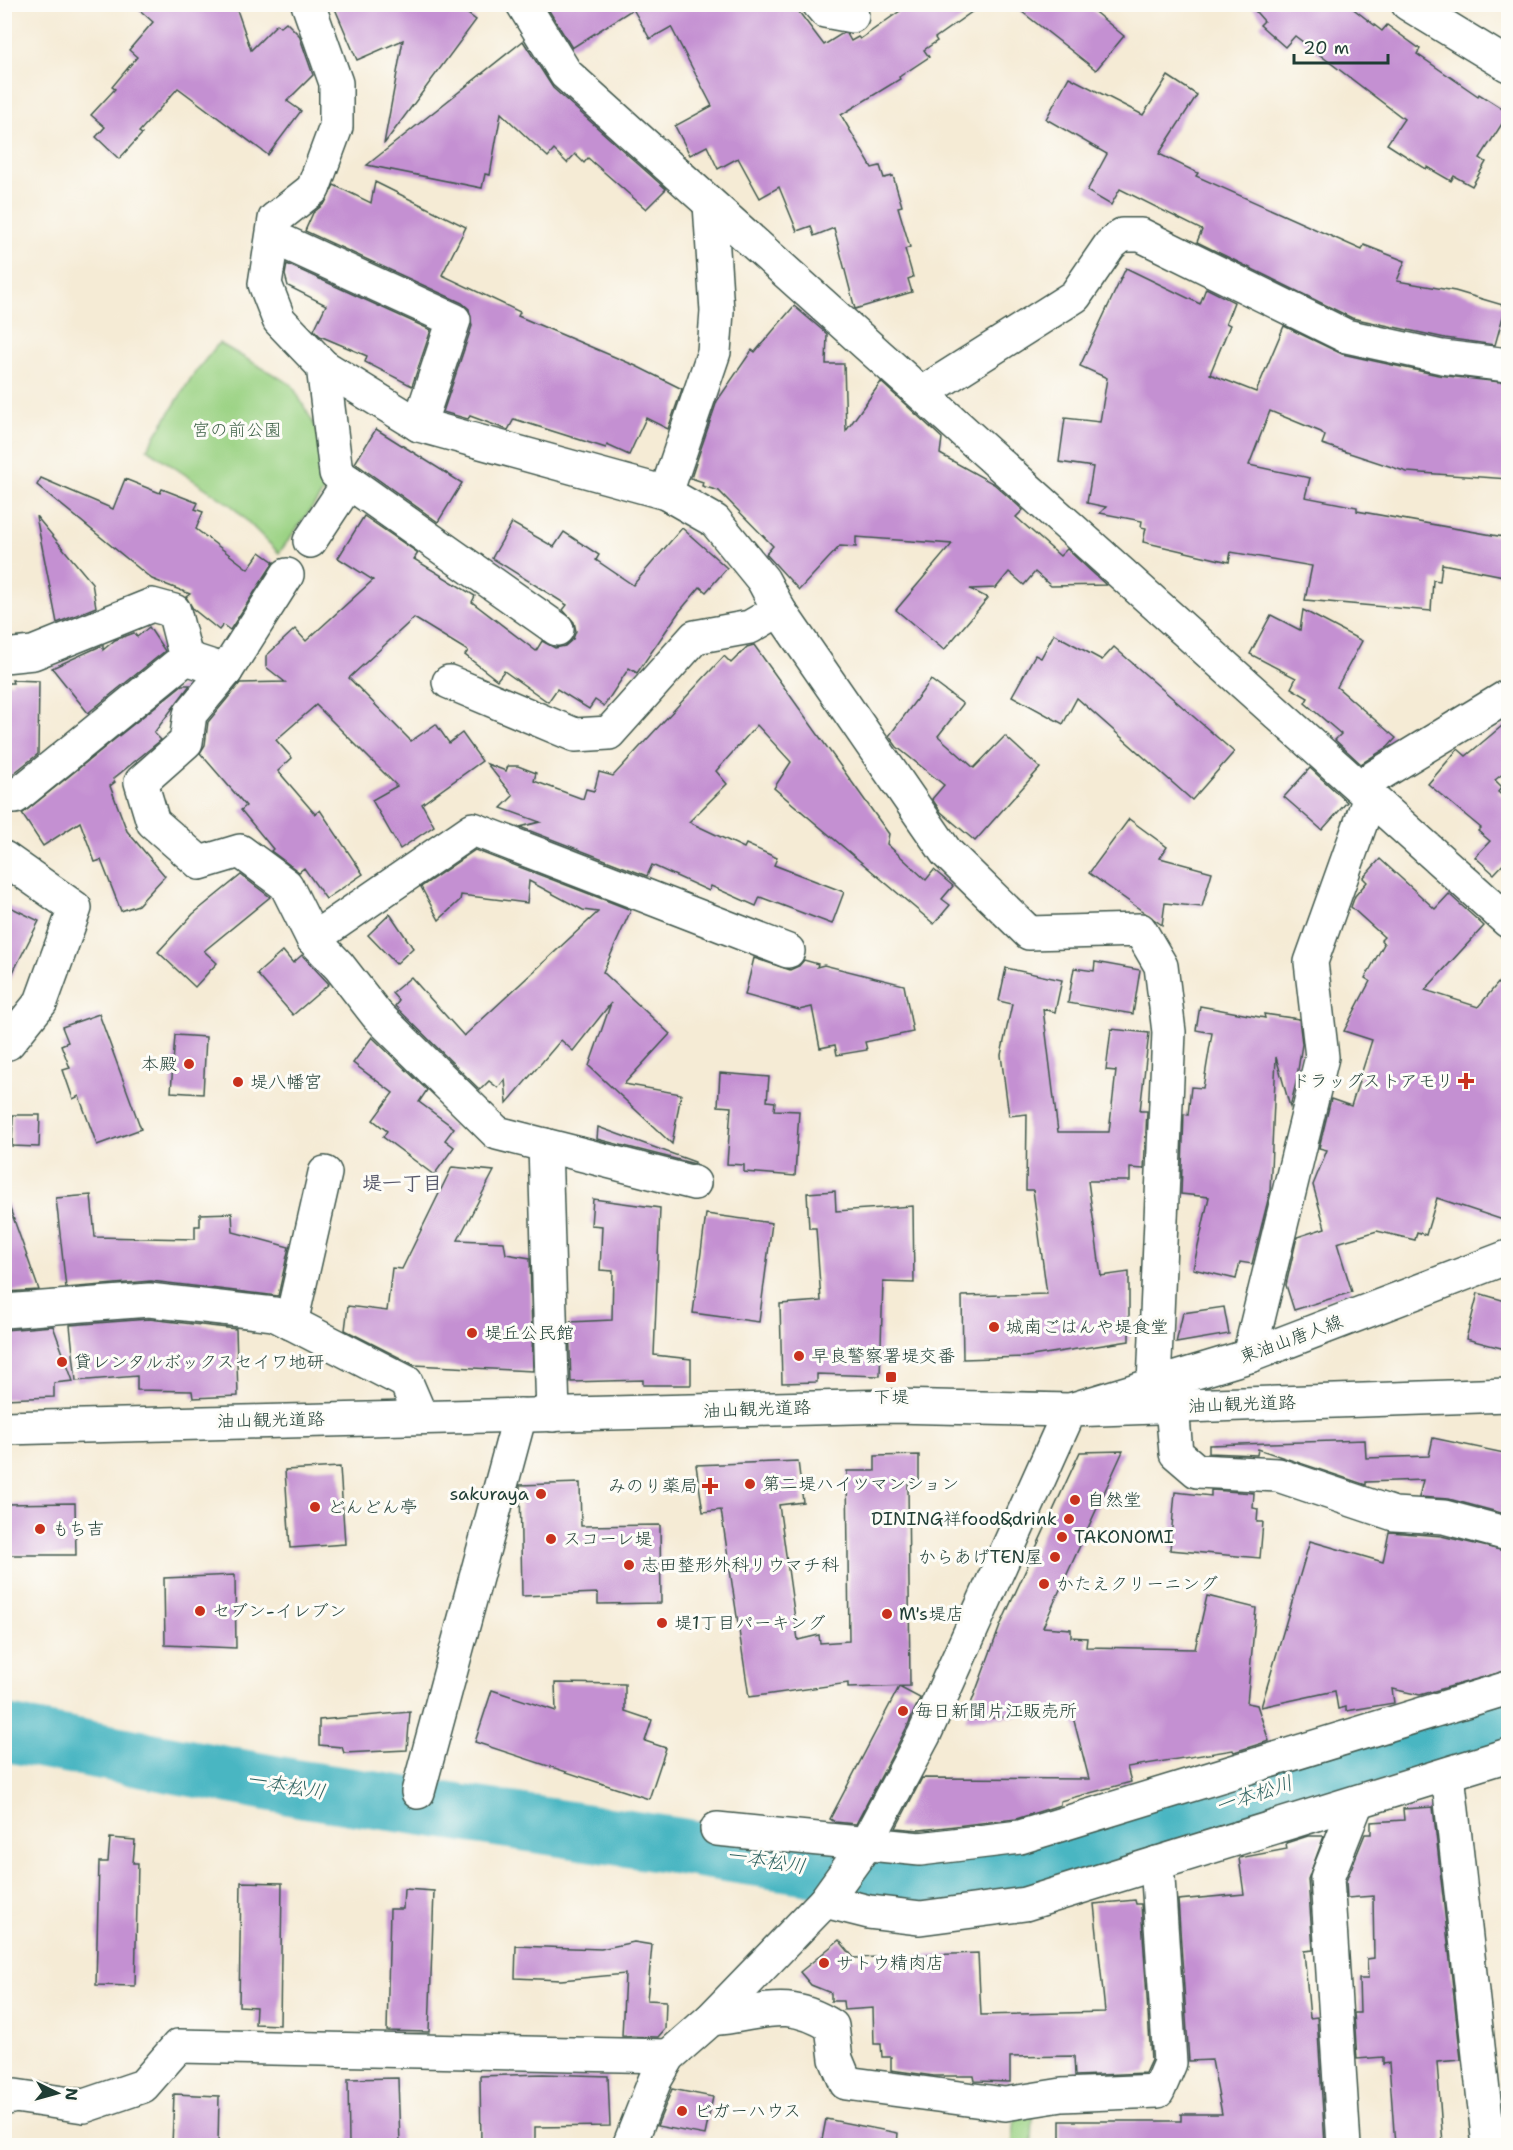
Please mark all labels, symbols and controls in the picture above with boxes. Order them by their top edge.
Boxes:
scale bar [1294,27,1388,65]
text: 20 m [1303,36,1349,60]
park label: 宮の前公園 [192,418,282,442]
place label: 本殿 [141,1052,177,1076]
marker: 本殿 [182,1057,196,1071]
place label: ドラッグストアモリ [1292,1069,1454,1093]
place label: 堤八幡宮 [250,1070,322,1094]
marker: ドラッグストアモリ [1459,1074,1473,1088]
marker: 堤八幡宮 [231,1075,245,1089]
district label: 堤一丁目 [362,1170,442,1196]
street label: 東油山唐人線 [1236,1309,1346,1369]
place label: 城南ごはんや堤食堂 [1006,1315,1168,1339]
marker: 城南ごはんや堤食堂 [987,1320,1001,1334]
place label: 堤丘公民館 [484,1321,574,1345]
marker: 堤丘公民館 [465,1326,479,1340]
place label: 早良警察署堤交番 [811,1344,955,1368]
marker: 早良警察署堤交番 [792,1349,806,1363]
place label: 貸レンタルボックスセイワ地研 [74,1350,325,1374]
marker: 貸レンタルボックスセイワ地研 [55,1355,69,1369]
marker: 下堤 [884,1370,898,1384]
place label: 下堤 [873,1385,909,1409]
street label: 油山観光道路 [1188,1390,1296,1418]
street label: 油山観光道路 [703,1395,811,1423]
street label: 油山観光道路 [217,1407,325,1433]
place label: 第二堤ハイツマンション [762,1472,959,1496]
place label: みのり薬局 [608,1474,698,1498]
marker: 第二堤ハイツマンション [743,1477,757,1491]
marker: みのり薬局 [703,1479,717,1493]
place label: sakuraya [449,1482,529,1506]
marker: sakuraya [534,1487,548,1501]
place label: 自然堂 [1087,1488,1141,1512]
marker: 自然堂 [1068,1493,1082,1507]
place label: どんどん亭 [327,1495,418,1519]
marker: どんどん亭 [308,1500,322,1514]
place label: DINING祥food&drink [871,1507,1057,1531]
marker: DINING祥food&drink [1062,1512,1076,1526]
place label: もち吉 [52,1517,105,1541]
marker: もち吉 [33,1522,47,1536]
place label: TAKONOMI [1074,1525,1174,1549]
place label: スコーレ堤 [563,1527,652,1551]
marker: TAKONOMI [1055,1530,1069,1544]
marker: スコーレ堤 [544,1532,558,1546]
place label: からあげTEN屋 [918,1545,1043,1569]
marker: からあげTEN屋 [1048,1550,1062,1564]
place label: 志田整形外科リウマチ科 [641,1553,839,1577]
marker: 志田整形外科リウマチ科 [622,1558,636,1572]
place label: かたえクリーニング [1056,1572,1218,1596]
marker: かたえクリーニング [1037,1577,1051,1591]
place label: セブン-イレブン [212,1599,347,1623]
place label: M's堤店 [899,1602,964,1626]
marker: セブン-イレブン [193,1604,207,1618]
marker: M's堤店 [880,1607,894,1621]
place label: 堤1丁目パーキング [674,1611,826,1635]
marker: 堤1丁目パーキング [655,1616,669,1630]
place label: 毎日新聞片江販売所 [915,1699,1077,1723]
marker: 毎日新聞片江販売所 [896,1704,910,1718]
water label: 一本松川 [244,1765,328,1805]
water label: 一本松川 [1212,1769,1296,1819]
water label: 一本松川 [724,1841,808,1879]
place label: サトウ精肉店 [836,1951,944,1975]
marker: サトウ精肉店 [817,1956,831,1970]
north arrow [27,2063,87,2123]
text: N [60,2087,82,2101]
place label: ビガーハウス [694,2099,801,2123]
marker: ビガーハウス [675,2104,689,2118]

